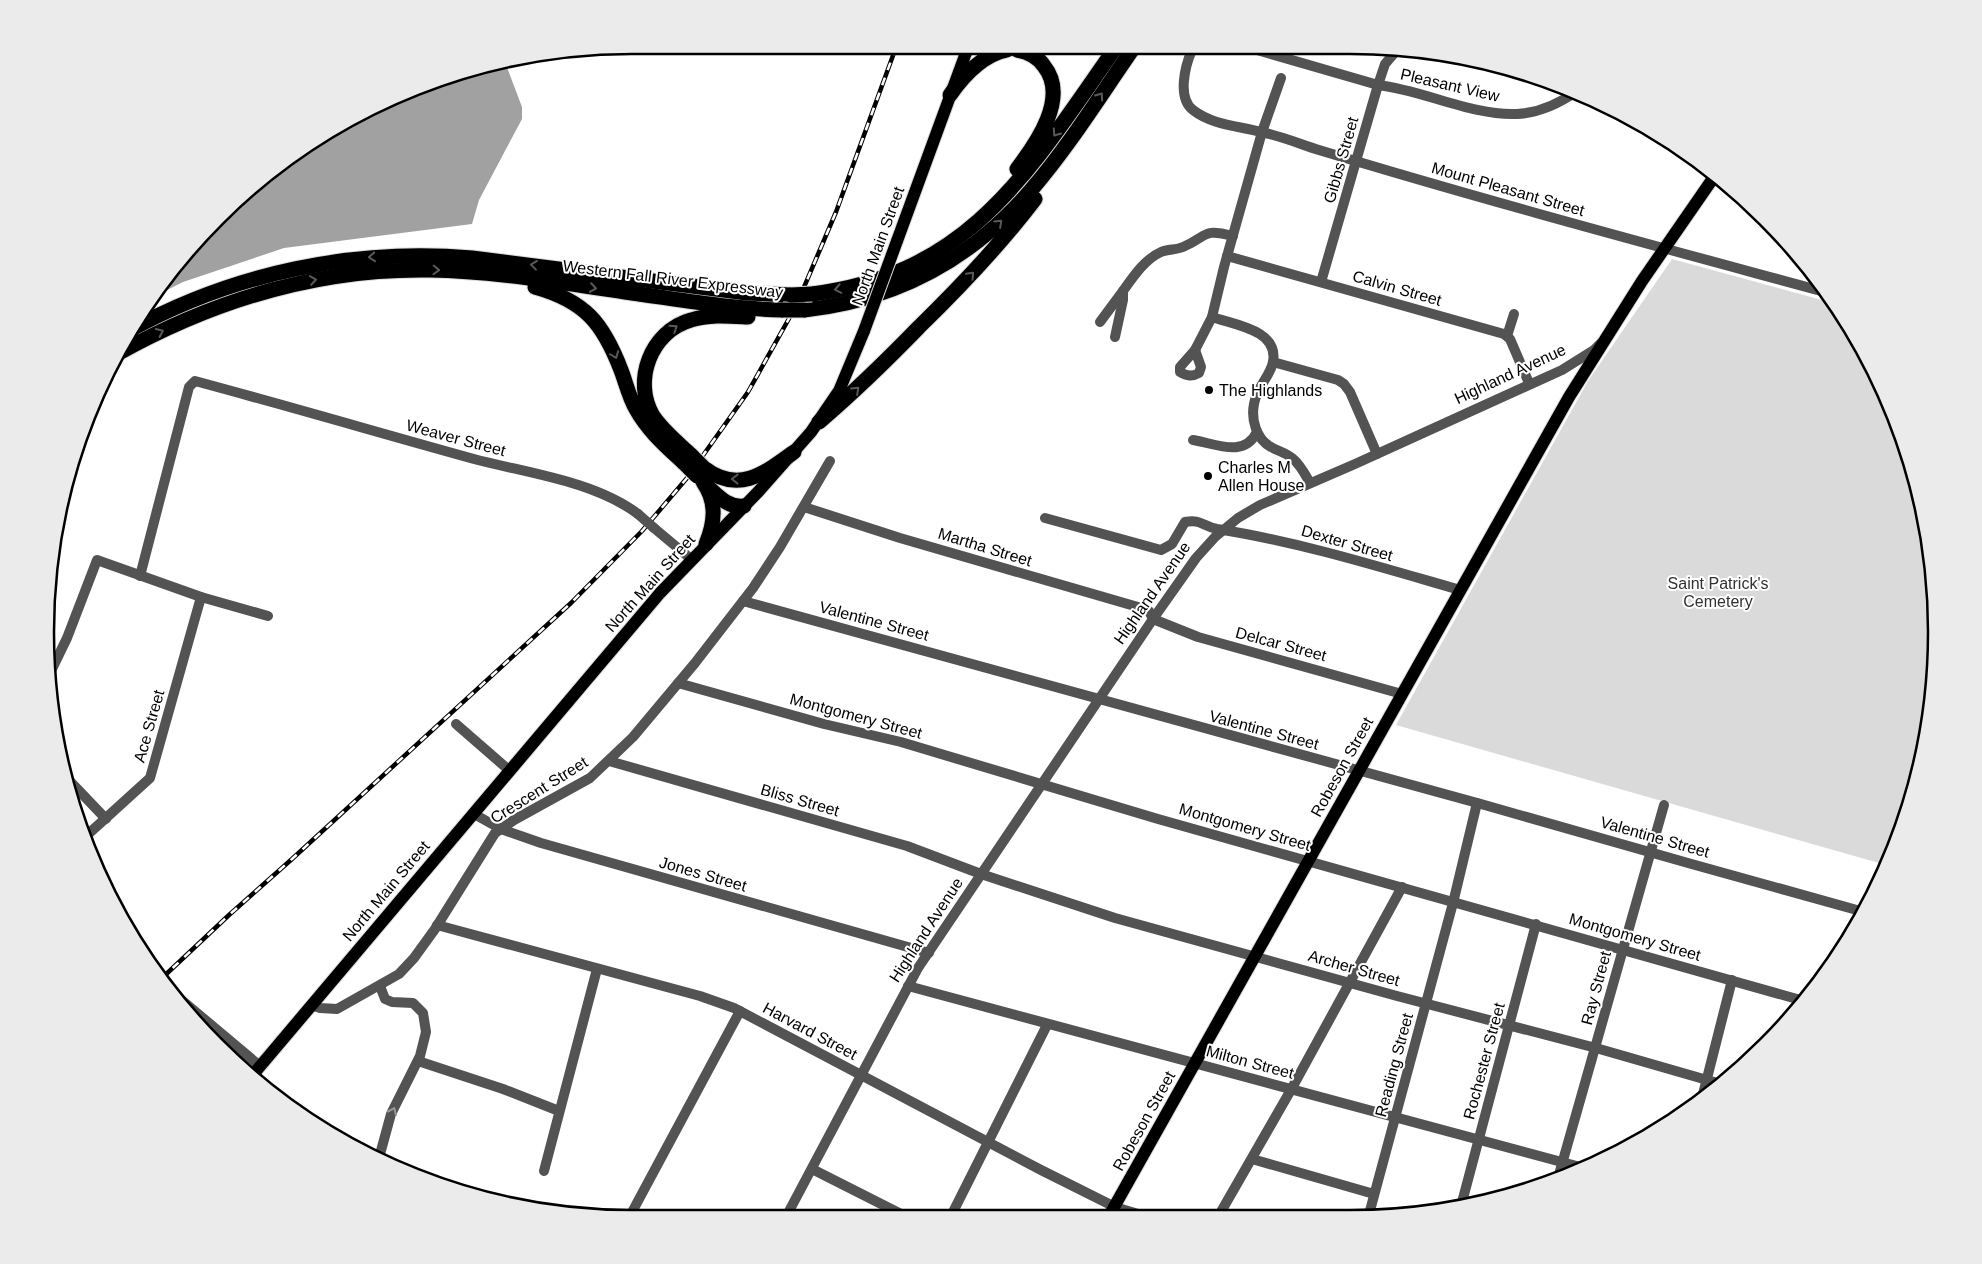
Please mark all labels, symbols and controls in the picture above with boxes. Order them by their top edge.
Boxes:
street label: Pleasant View [1399,65,1502,105]
one-way arrow [1094,92,1103,102]
street label: Gibbs Street [1321,114,1362,205]
one-way arrow [1053,127,1062,137]
street label: Mount Pleasant Street [1430,159,1587,219]
street label: North Main Street [849,184,908,308]
one-way arrow [994,220,1003,229]
one-way arrow [368,252,376,263]
street label: Western Fall River Expressway [562,257,784,301]
one-way arrow [530,260,538,271]
one-way arrow [432,265,440,276]
street label: Calvin Street [1351,267,1444,309]
one-way arrow [965,272,974,281]
one-way arrow [309,275,318,285]
one-way arrow [589,282,597,293]
one-way arrow [833,284,842,294]
one-way arrow [668,325,678,334]
one-way arrow [155,328,164,339]
street label: Highland Avenue [1452,341,1568,407]
one-way arrow [609,350,619,359]
place label: The Highlands [1219,382,1322,399]
marker: The Highlands [1203,384,1215,396]
one-way arrow [850,387,859,396]
street label: Weaver Street [405,417,508,460]
place label: Charles M Allen House [1218,459,1304,494]
marker: Charles M Allen House [1202,470,1214,482]
one-way arrow [731,474,739,485]
street label: Dexter Street [1299,522,1395,564]
street label: Martha Street [936,525,1034,569]
street label: North Main Street [602,530,699,635]
street label: Highland Avenue [1110,539,1194,647]
park label: Saint Patrick's Cemetery [1668,575,1768,610]
street label: Valentine Street [817,598,931,644]
street label: Delcar Street [1234,624,1329,664]
street label: Ace Street [131,687,168,764]
street label: Montgomery Street [788,690,924,742]
street label: Valentine Street [1207,707,1321,753]
street label: Robeson Street [1308,714,1377,820]
street label: Crescent Street [487,753,591,827]
street label: Bliss Street [759,781,842,819]
street label: Montgomery Street [1177,800,1313,854]
street label: Valentine Street [1599,813,1712,861]
street label: North Main Street [339,837,433,944]
street label: Jones Street [657,853,749,895]
street label: Highland Avenue [886,875,966,985]
street label: Montgomery Street [1567,910,1703,964]
street label: Archer Street [1306,947,1402,989]
street label: Ray Street [1578,949,1614,1027]
street label: Harvard Street [760,999,860,1063]
street label: Rochester Street [1460,1000,1508,1121]
street label: Reading Street [1372,1011,1416,1119]
street label: Milton Street [1204,1042,1296,1082]
street label: Robeson Street [1110,1068,1179,1174]
one-way arrow [387,1107,397,1116]

